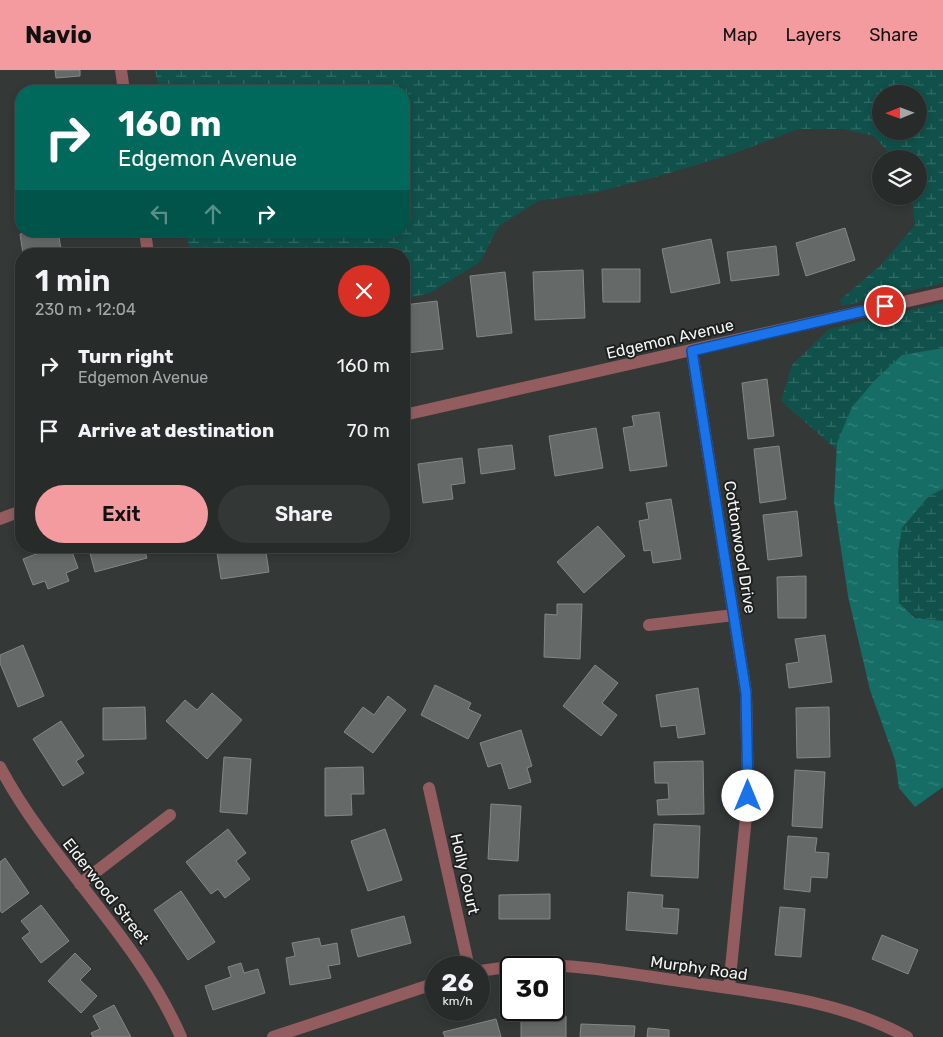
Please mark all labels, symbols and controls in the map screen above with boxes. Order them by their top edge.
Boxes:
text: Navio [25,21,92,49]
text: Map [723,24,758,46]
text: Layers [786,24,841,46]
text: Share [869,24,918,46]
north arrow [872,85,928,140]
map controls [872,85,927,205]
text: 160 m [118,103,222,145]
icon: right [35,105,100,170]
text: Edgemon Avenue [118,145,297,172]
button: layers [872,150,927,205]
icon: left [146,200,174,228]
icon: ahead [199,200,227,228]
icon: right [252,200,280,228]
text: 1 min [35,263,110,299]
button: close [338,265,390,317]
pin [864,285,906,327]
icon: arrive [871,292,899,320]
text: 230 m · 12:04 [35,300,136,319]
street label: Edgemon Avenue [604,315,736,363]
text: Turn right [78,345,173,368]
icon: right [35,352,63,380]
text: 160 m [337,354,390,377]
text: Edgemon Avenue [78,368,208,387]
icon: arrive [35,417,63,445]
text: Arrive at destination [78,419,274,442]
text: 70 m [347,419,390,442]
street label: Cottonwood Drive [720,479,760,615]
button: Exit [35,485,208,543]
button: Share [218,485,390,543]
position arrow [721,769,773,821]
street label: Holly Court [446,832,484,916]
street label: Elderwood Street [59,834,153,948]
street label: Murphy Road [649,952,749,984]
speed limit sign: 30 [500,956,565,1021]
text: 26 [441,968,474,997]
text: km/h [443,994,472,1008]

